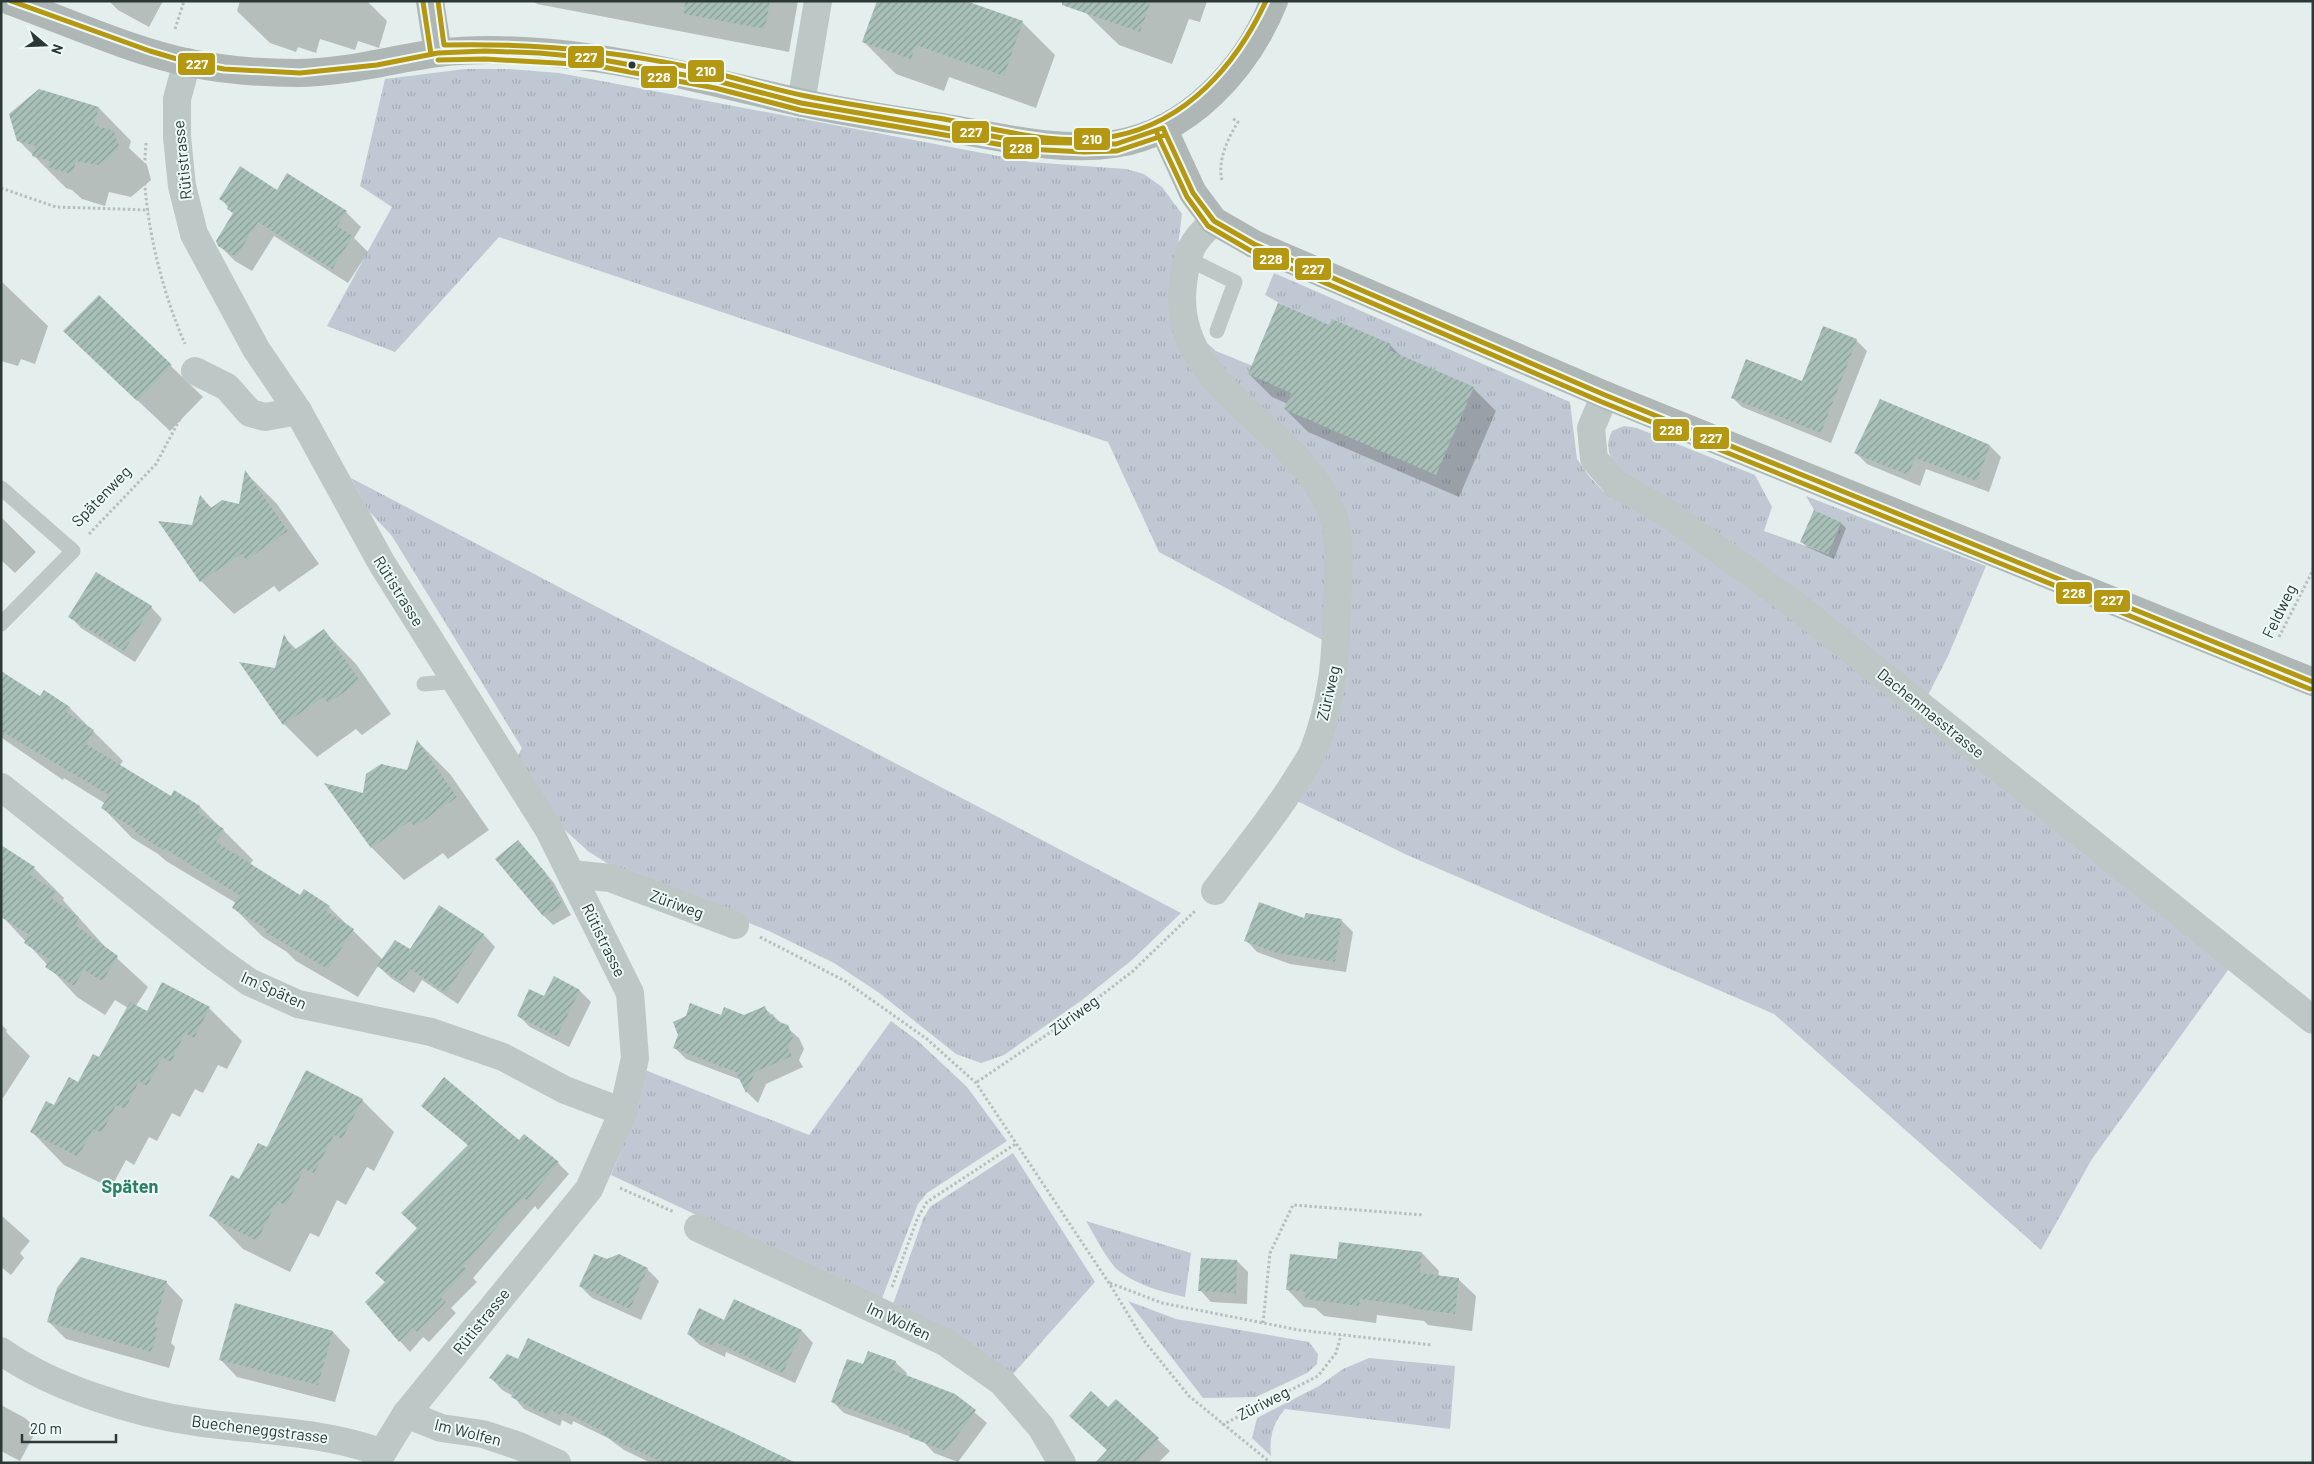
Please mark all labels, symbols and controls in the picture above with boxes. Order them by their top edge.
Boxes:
north arrow [20,20,70,70]
text: N [48,42,67,57]
line badge: 227 [567,45,605,69]
text: 227 [575,48,597,65]
line badge: 227 [177,52,216,76]
text: 227 [186,55,208,72]
line badge: 210 [687,59,725,83]
unlabelled marker [627,60,637,70]
text: 210 [696,62,716,79]
line badge: 228 [640,65,678,89]
text: 228 [647,68,671,85]
street label: Rütistrasse [168,120,195,201]
line badge: 227 [951,120,990,144]
text: 227 [960,123,982,140]
line badge: 210 [1073,127,1111,151]
text: 210 [1082,130,1102,147]
line badge: 228 [1002,136,1040,160]
text: 228 [1009,139,1033,156]
line badge: 228 [1252,247,1290,271]
text: 228 [1259,250,1283,267]
line badge: 227 [1294,257,1332,281]
text: 227 [1302,260,1324,277]
line badge: 228 [1652,418,1690,442]
text: 228 [1659,421,1683,438]
line badge: 227 [1692,426,1730,450]
text: 227 [1700,429,1722,446]
street label: Spätenweg [67,461,134,530]
street label: Rütistrasse [370,552,429,629]
line badge: 228 [2055,581,2093,605]
street label: Feldweg [2257,581,2300,641]
text: 228 [2062,584,2086,601]
line badge: 227 [2093,589,2131,613]
text: 227 [2101,591,2123,608]
street label: Züriweg [1312,664,1343,722]
street label: Dachenmasstrasse [1874,664,1989,762]
street label: Züriweg [648,885,707,922]
street label: Rütistrasse [578,900,630,980]
street label: Im Späten [239,967,310,1012]
street label: Züriweg [1046,991,1102,1039]
district label: Späten [102,1175,158,1197]
street label: Rütistrasse [448,1284,513,1358]
street label: Im Wolfen [864,1297,934,1344]
street label: Züriweg [1234,1381,1292,1424]
street label: Buecheneggstrasse [191,1411,329,1446]
scale bar [22,1412,116,1444]
street label: Im Wolfen [433,1414,504,1449]
text: 20 m [30,1419,62,1437]

